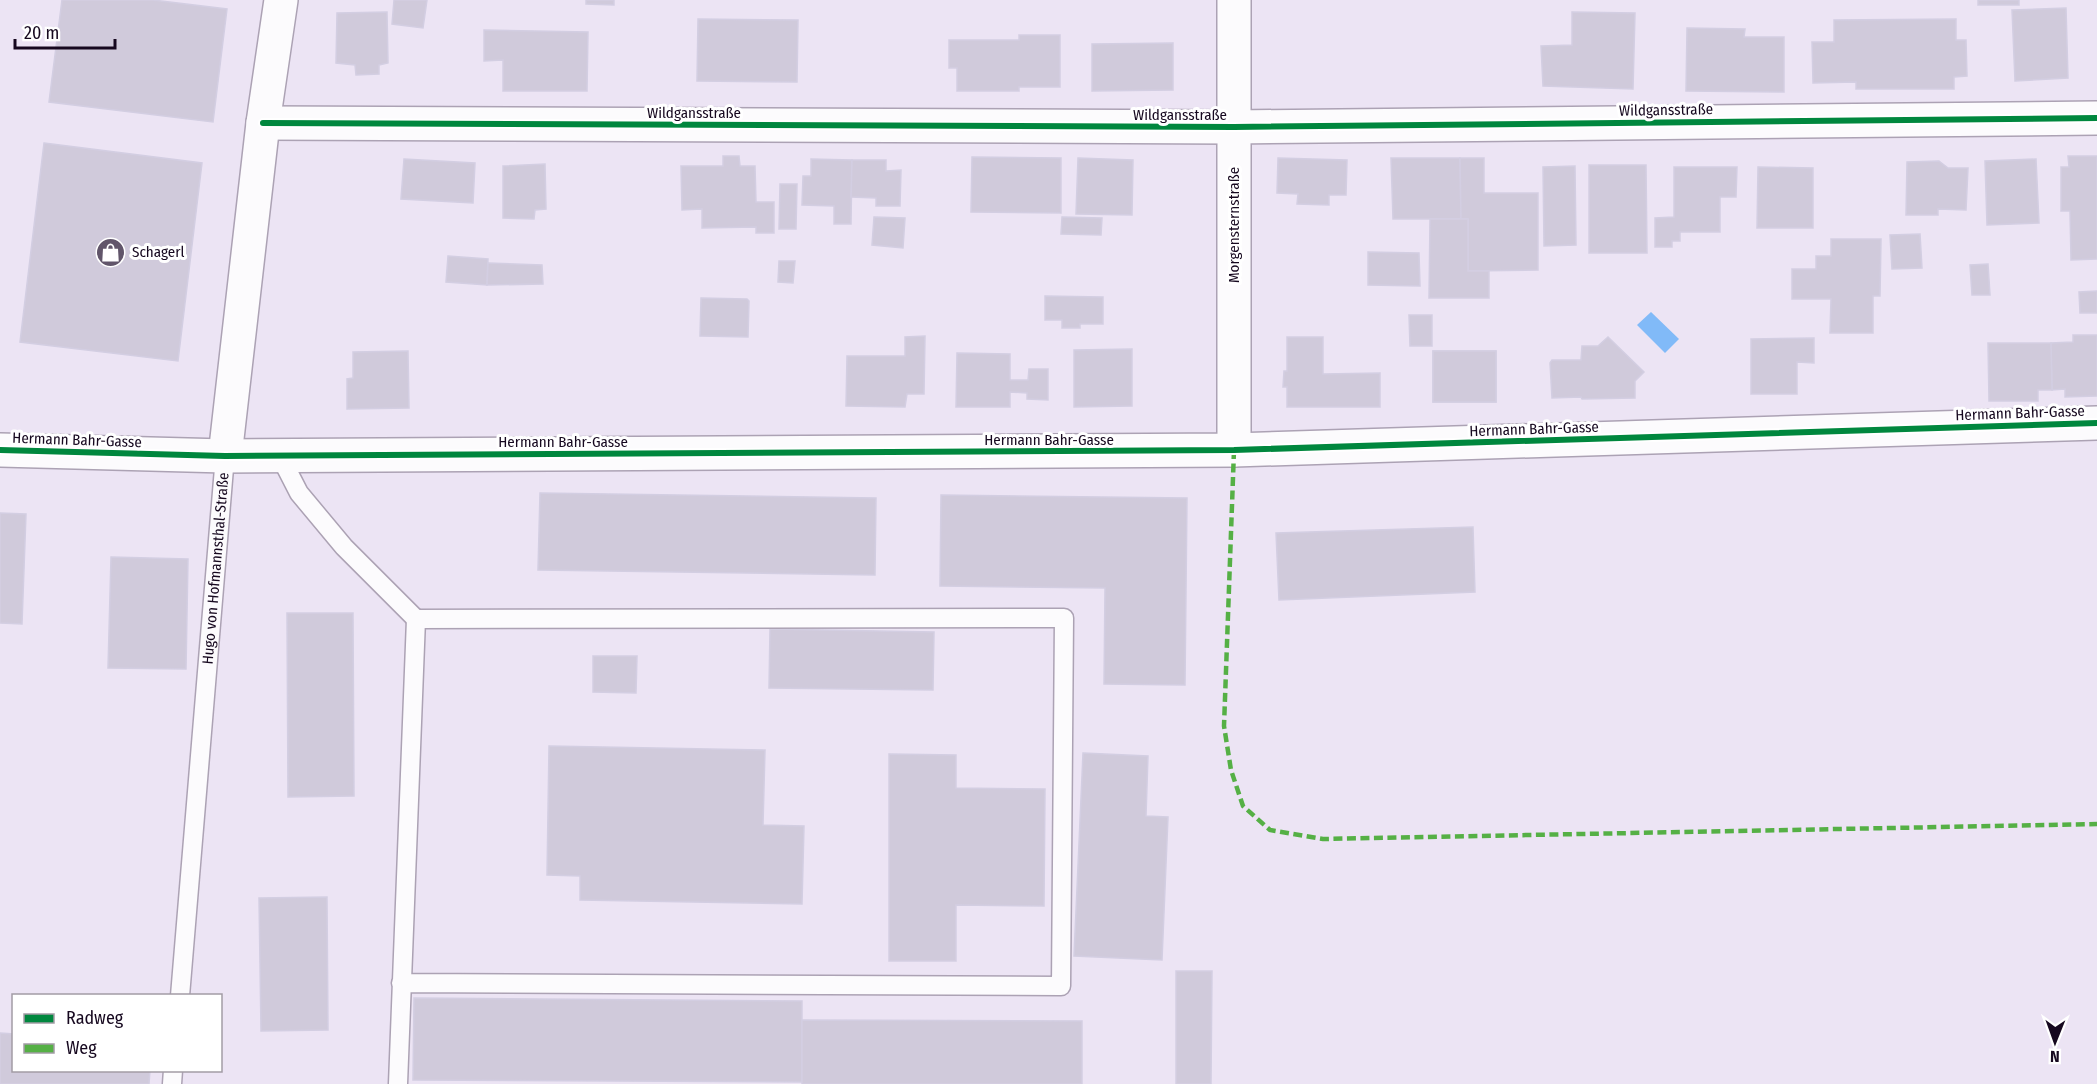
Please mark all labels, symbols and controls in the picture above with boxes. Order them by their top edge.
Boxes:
scale bar [15,12,116,50]
text: 20 m [24,22,59,44]
street label: Wildgansstraße [1619,100,1713,120]
street label: Wildgansstraße [647,104,741,122]
street label: Wildgansstraße [1133,106,1227,124]
street label: Morgensternstraße [1225,167,1243,283]
shop icon: Schagerl [95,236,127,268]
place label: Schagerl [132,243,184,261]
street label: Hermann Bahr-Gasse [1955,402,2085,424]
street label: Hermann Bahr-Gasse [1469,418,1599,440]
street label: Hermann Bahr-Gasse [12,429,142,451]
street label: Hermann Bahr-Gasse [984,431,1114,449]
street label: Hermann Bahr-Gasse [498,433,628,451]
street label: Hugo von Hofmannsthal-Straße [199,472,233,665]
legend [12,994,222,1072]
text: Radweg [66,1007,124,1029]
north arrow [2025,1012,2085,1072]
text: Weg [66,1037,97,1059]
text: N [2050,1047,2060,1066]

